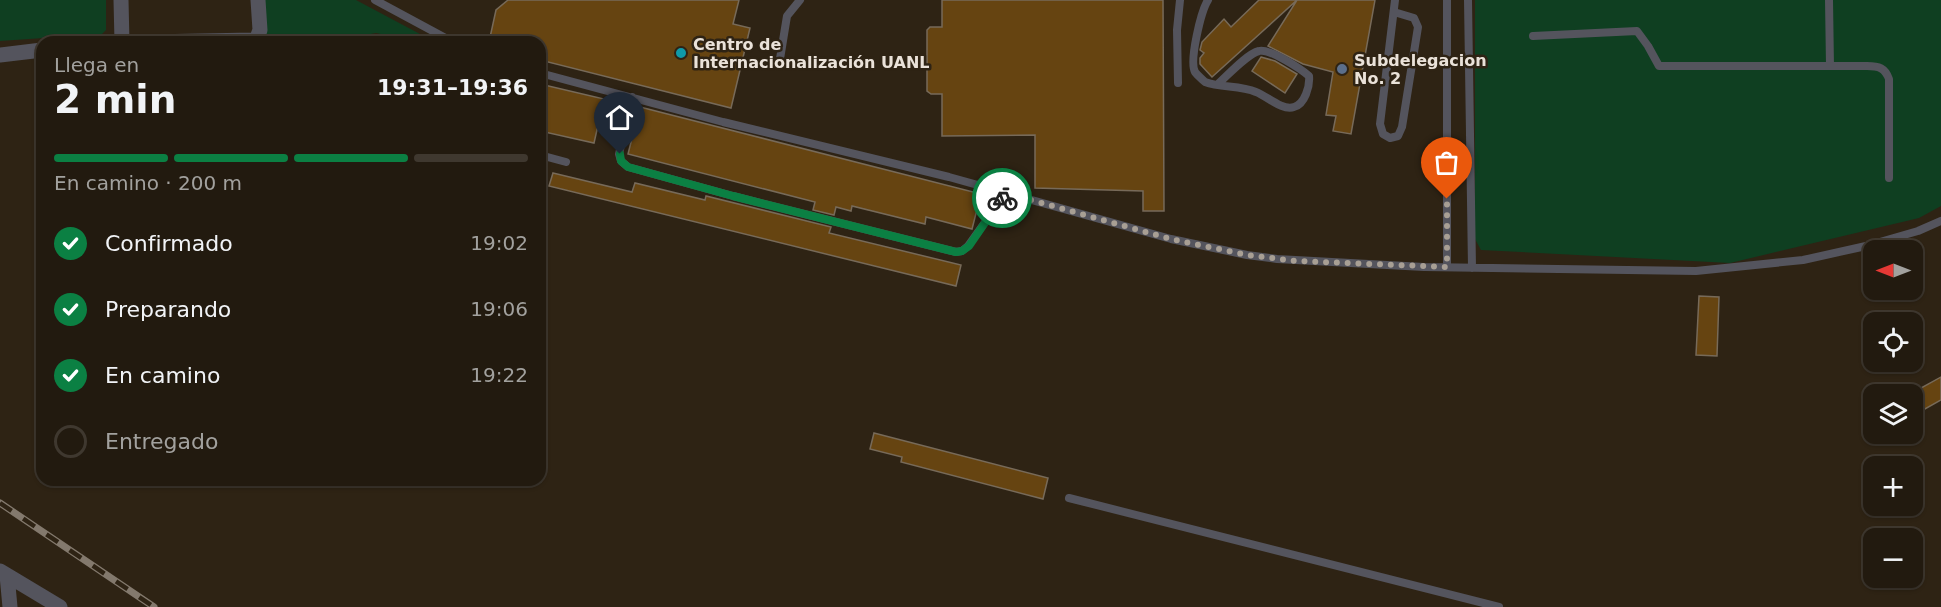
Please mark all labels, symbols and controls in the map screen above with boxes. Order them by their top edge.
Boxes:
place label: Centro de Internacionalización UANL [693,35,930,72]
marker: Centro de Internacionalización UANL [674,46,688,60]
place label: Subdelegacion No. 2 [1354,51,1487,88]
text: Llega en [54,53,139,77]
marker: Subdelegacion No. 2 [1335,62,1349,76]
text: 19:31–19:36 [377,75,528,100]
text: 2 min [54,77,176,122]
pin [594,92,645,154]
icon: home [603,101,636,134]
pin [1421,137,1472,199]
icon: bag [1430,146,1463,179]
courier [972,168,1032,228]
text: En camino · 200 m [54,171,242,195]
icon: bike [986,182,1019,215]
icon: check [54,227,87,260]
text: Confirmado [105,231,233,256]
text: 19:02 [470,231,528,255]
north arrow [1863,240,1923,300]
map controls [1863,240,1923,588]
icon: check [54,293,87,326]
text: Preparando [105,297,231,322]
text: 19:06 [470,297,528,321]
button: locate [1863,312,1923,372]
icon: check [54,359,87,392]
text: En camino [105,363,220,388]
text: 19:22 [470,363,528,387]
button: layers [1863,384,1923,444]
text: Entregado [105,429,218,454]
button: + [1863,456,1923,516]
button: − [1863,528,1923,588]

